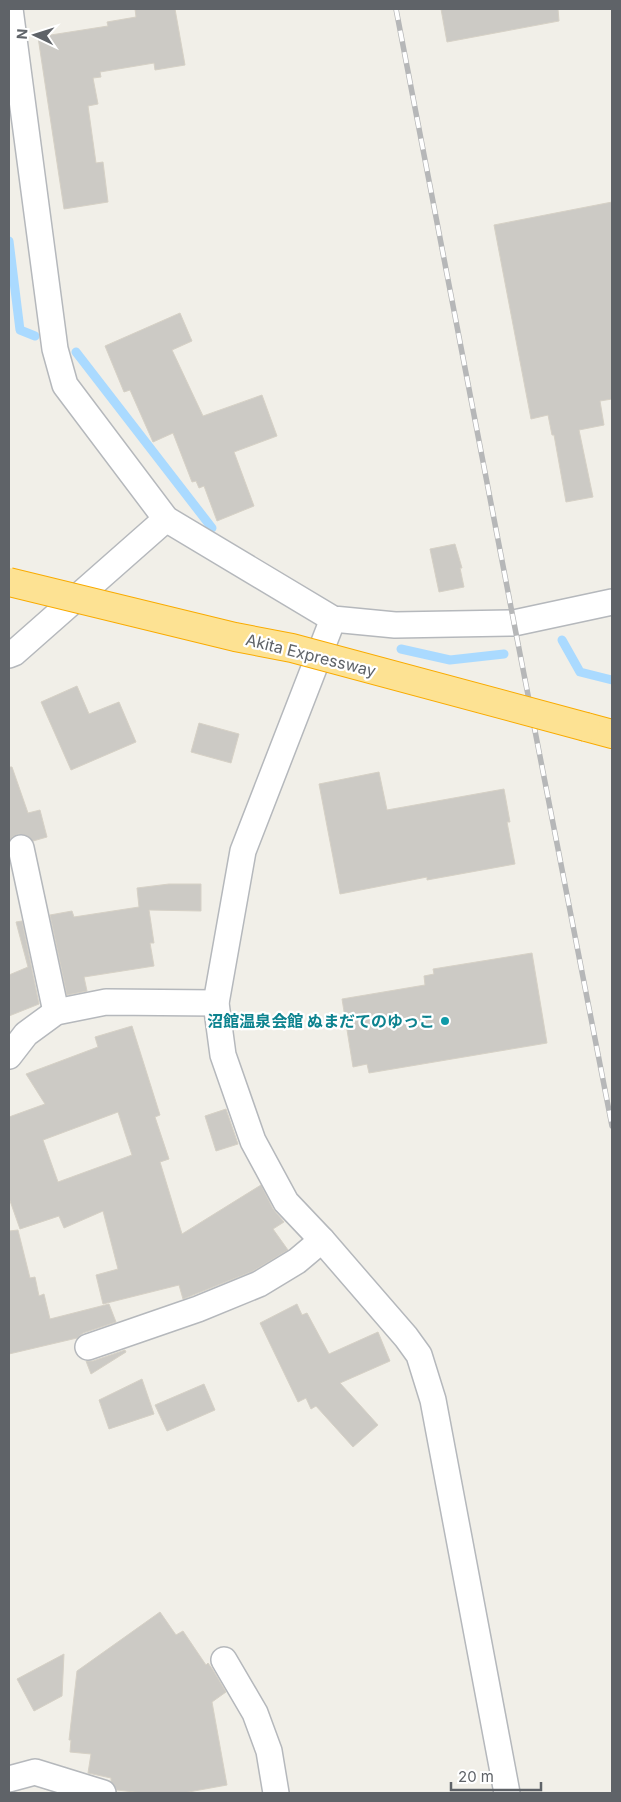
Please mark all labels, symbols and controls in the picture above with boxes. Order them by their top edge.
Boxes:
north arrow [10,10,60,60]
text: N [13,28,30,40]
street label: Akita Expressway [244,629,378,681]
place label: 沼館温泉会館 ぬまだてのゆっこ [207,1011,435,1031]
marker: 沼館温泉会館 ぬまだてのゆっこ [439,1015,451,1027]
scale bar [451,1760,541,1792]
text: 20 m [458,1767,494,1786]

